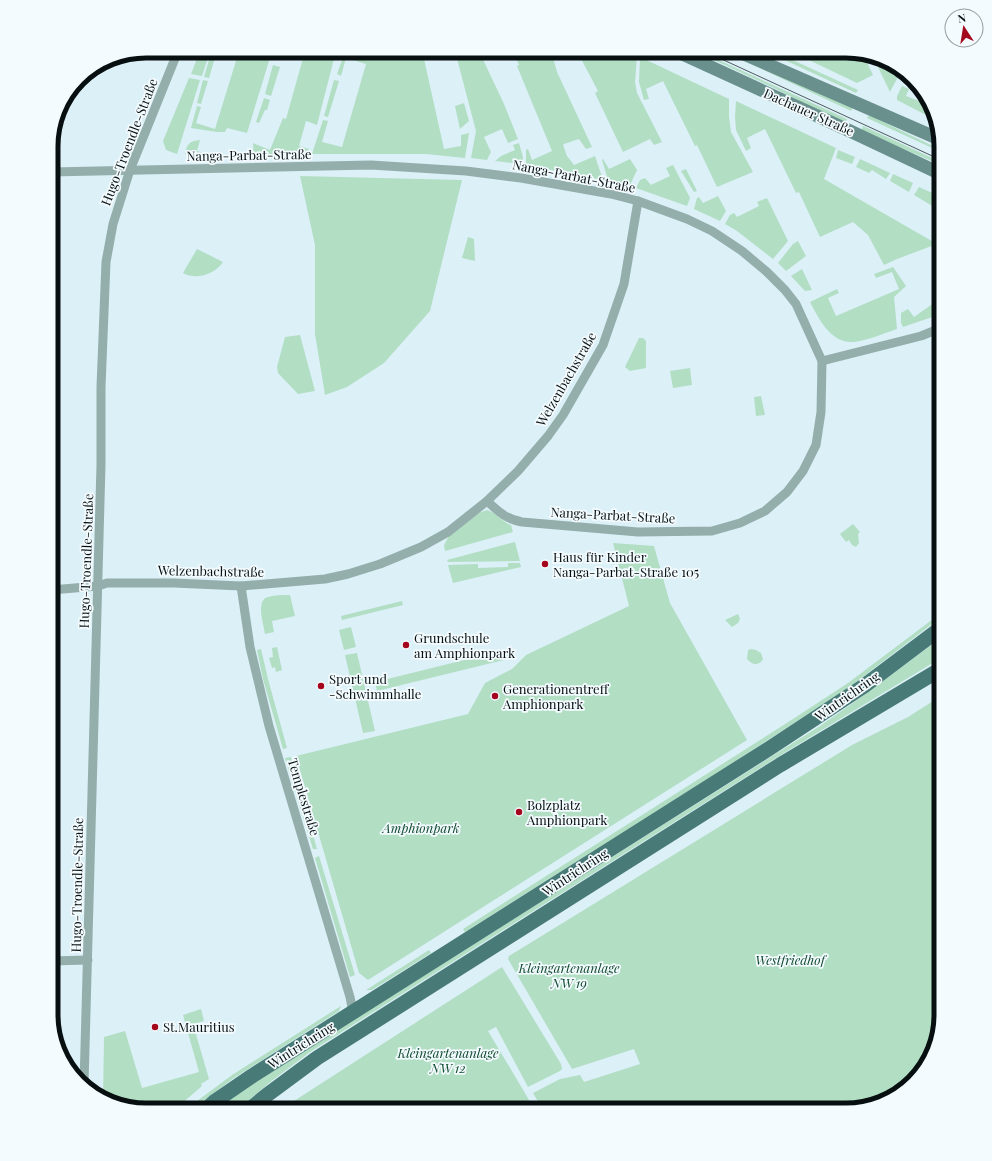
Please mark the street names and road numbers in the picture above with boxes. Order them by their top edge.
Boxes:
street label: Hugo-Troendle-Straße [96,75,161,208]
street label: Dachauer Straße [761,84,857,139]
street label: Nanga-Parbat-Straße [186,145,312,164]
street label: Nanga-Parbat-Straße [511,155,637,196]
street label: Welzenbachstraße [531,328,600,430]
street label: Hugo-Troendle-Straße [75,493,96,629]
street label: Nanga-Parbat-Straße [550,503,676,526]
street label: Welzenbachstraße [157,561,265,580]
street label: Wintrichring [810,667,883,725]
street label: Templestraße [285,756,324,838]
street label: Hugo-Troendle-Straße [67,817,86,953]
street label: Wintrichring [538,844,611,900]
street label: Wintrichring [263,1017,337,1072]

